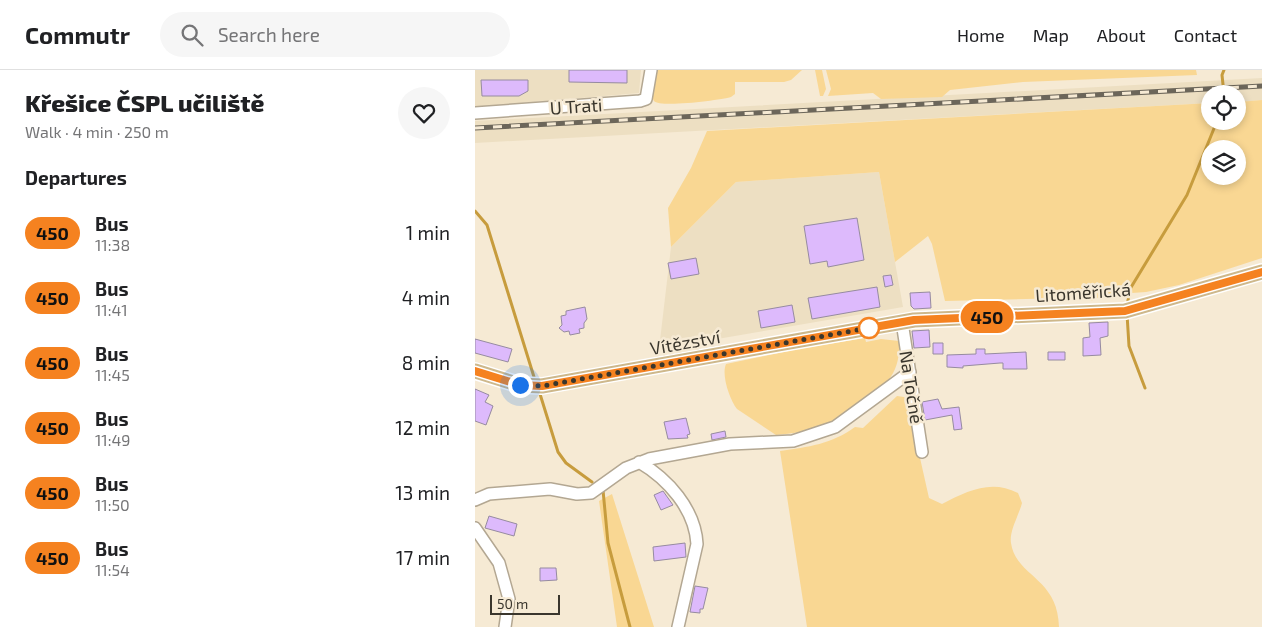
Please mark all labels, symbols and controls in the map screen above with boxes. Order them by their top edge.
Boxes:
search box [160,12,510,57]
text: Commutr [25,20,130,49]
icon: search [178,21,206,49]
text: Search here [218,23,320,46]
text: Home [957,24,1005,46]
text: Map [1033,24,1069,46]
text: About [1097,24,1146,46]
text: Contact [1174,24,1237,46]
map controls [1201,85,1246,185]
button: locate [1201,85,1246,130]
button: heart [398,87,450,139]
text: Křešice ČSPL učiliště [25,88,264,117]
street label: U Trati [549,93,603,119]
text: Walk · 4 min · 250 m [25,122,169,141]
button: layers [1201,140,1246,185]
text: Departures [25,166,127,189]
text: Bus [95,212,129,235]
text: 1 min [406,221,450,244]
text: 450 [36,222,69,244]
text: 11:38 [95,235,130,254]
text: Bus [95,277,129,300]
street label: Litoměřická [1034,278,1132,306]
text: 4 min [402,286,450,309]
text: 450 [36,287,69,309]
text: 11:41 [95,300,128,319]
line badge: 450 [958,301,1016,333]
text: 450 [971,306,1003,328]
unlabelled marker [858,317,880,339]
street label: Vítězství [648,325,722,359]
text: Bus [95,342,129,365]
street label: Na Točně [895,349,929,425]
text: 8 min [402,351,450,374]
text: 450 [36,352,69,374]
text: 11:45 [95,365,130,384]
your location [508,373,533,398]
text: Bus [95,407,129,430]
text: 12 min [395,416,450,439]
text: 450 [36,417,69,439]
text: 11:49 [95,430,131,449]
text: Bus [95,472,129,495]
text: 13 min [395,481,450,504]
text: 450 [36,482,69,504]
text: 11:50 [95,495,130,514]
text: Bus [95,537,129,560]
text: 17 min [396,546,450,569]
text: 450 [36,547,69,569]
text: 11:54 [95,560,130,579]
scale bar [490,592,560,615]
text: 50 m [497,595,528,612]

